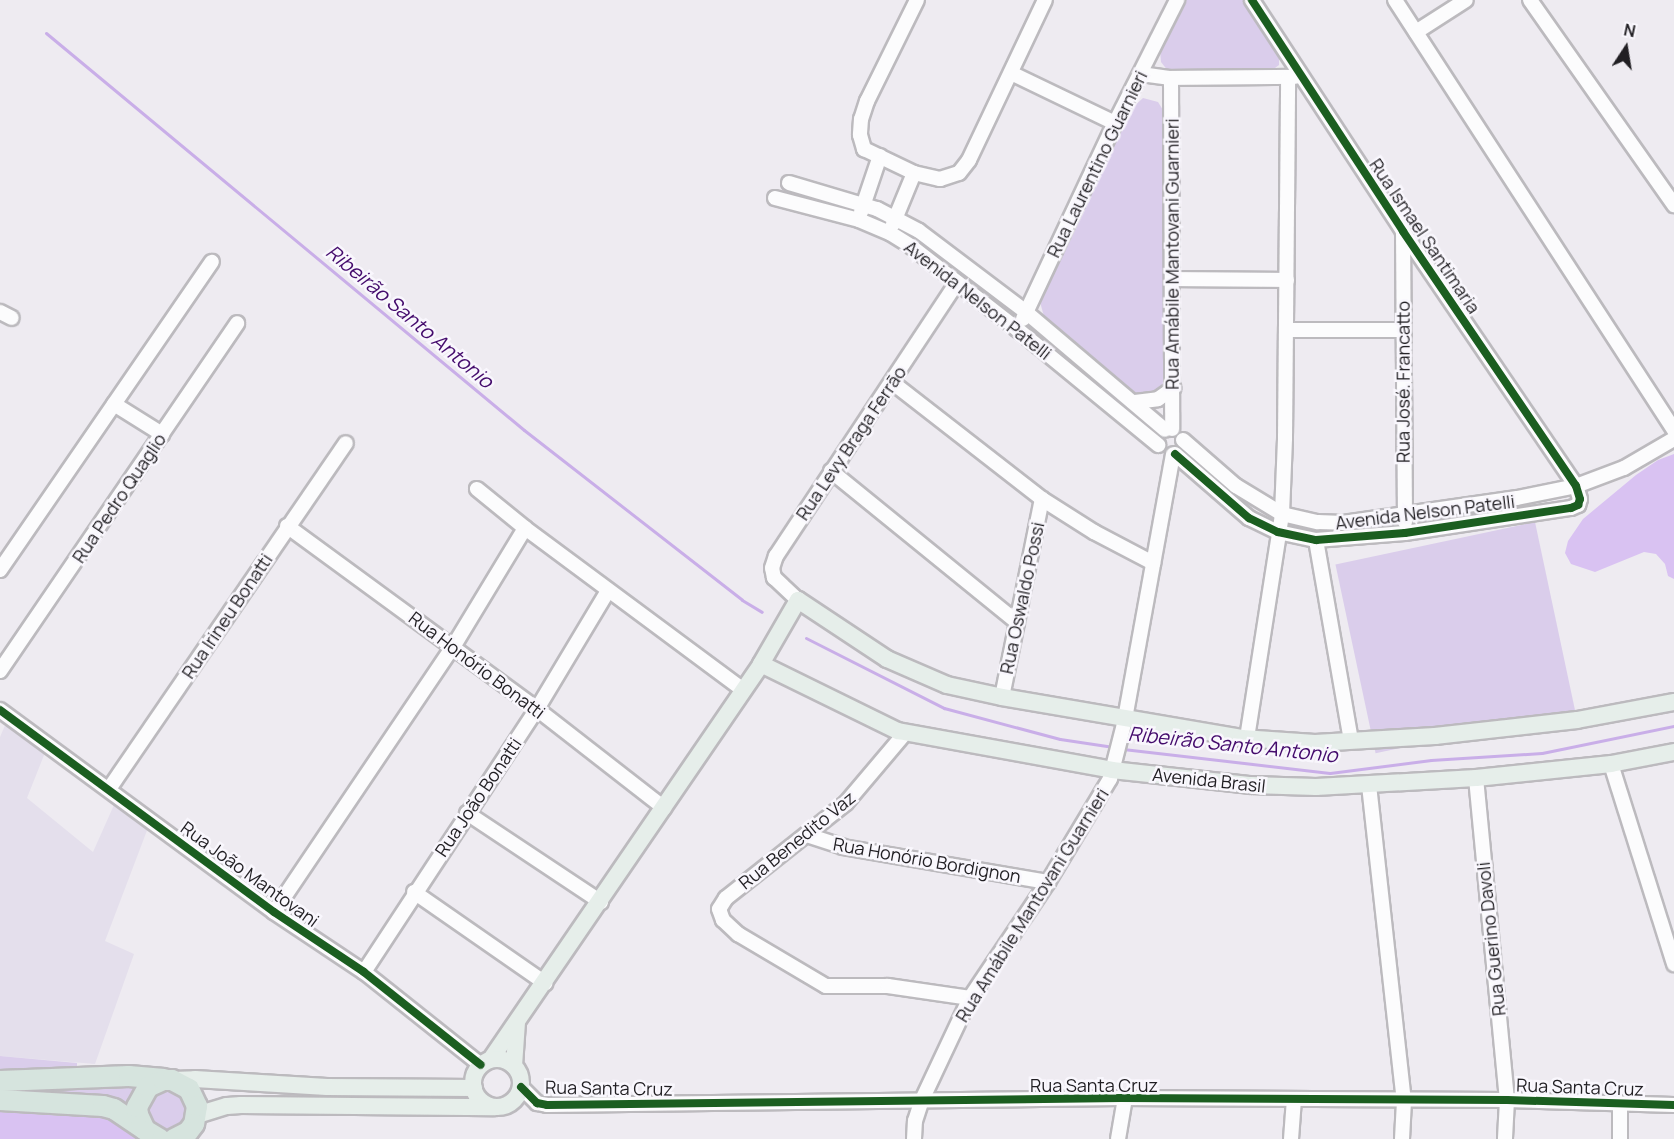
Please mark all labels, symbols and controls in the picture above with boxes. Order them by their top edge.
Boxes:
north arrow [1596,18,1656,78]
text: N [1622,18,1638,42]
street label: Rua Laurentino Guarnieri [1042,67,1152,261]
street label: Rua Amábile Mantovani Guarnieri [1161,118,1183,390]
street label: Rua Ismael Santimaria [1365,155,1485,317]
street label: Avenida Nelson Patelli [900,236,1056,364]
water label: Ribeirão Santo Antonio [322,239,498,393]
street label: Rua José. Francatto [1392,301,1414,463]
street label: Rua Levy Braga Ferrão [791,362,911,524]
street label: Rua Pedro Quaglio [68,429,170,567]
street label: Avenida Nelson Patelli [1334,490,1516,534]
street label: Rua Oswaldo Possi [995,520,1049,676]
street label: Rua Irineu Bonatti [177,549,277,683]
street label: Rua Honório Bonatti [405,607,549,723]
water label: Ribeirão Santo Antonio [1127,721,1339,767]
street label: Rua João Bonatti [430,733,526,861]
street label: Avenida Brasil [1151,763,1267,797]
street label: Rua Amábile Mantovani Guarnieri [951,784,1113,1026]
street label: Rua Benedito Vaz [734,786,860,894]
street label: Rua João Mantovani [177,817,323,931]
street label: Rua Honório Bordignon [831,833,1023,887]
street label: Rua Guerino Davoli [1472,861,1510,1017]
street label: Rua Santa Cruz [1030,1074,1158,1096]
street label: Rua Santa Cruz [1516,1074,1644,1100]
street label: Rua Santa Cruz [545,1076,673,1100]

